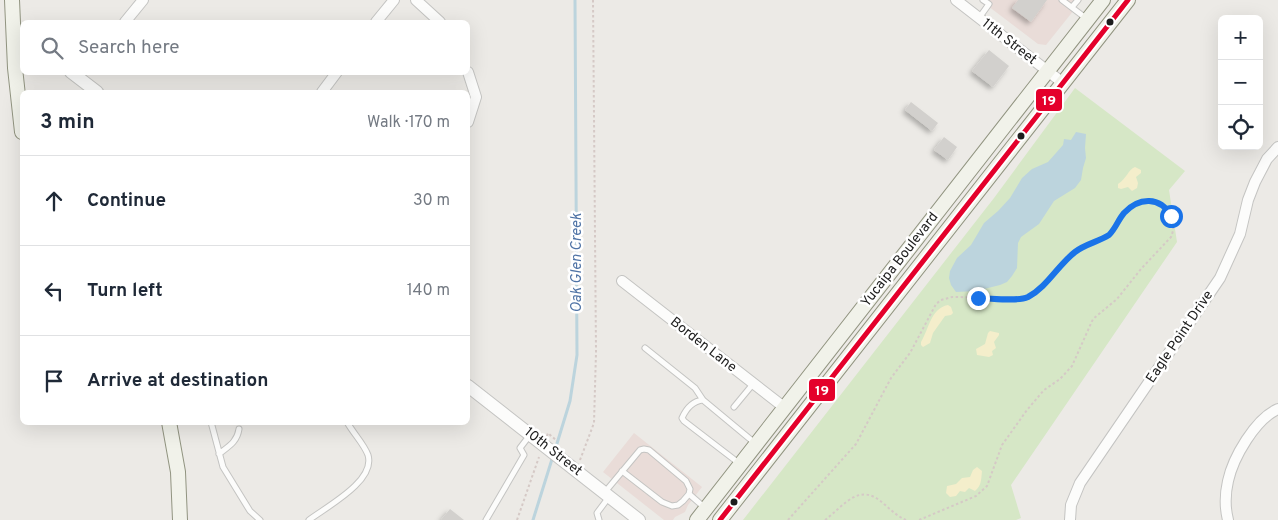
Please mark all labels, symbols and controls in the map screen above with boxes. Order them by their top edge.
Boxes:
street label: 11th Street [978,15,1040,69]
map controls [1218,15,1263,150]
button: + [1218,15,1263,60]
unlabelled marker [1105,17,1115,27]
search box [20,20,470,75]
icon: search [38,34,66,62]
text: Search here [78,36,180,60]
button: − [1218,60,1263,105]
line badge: 19 [1035,88,1063,112]
text: 19 [1042,93,1056,110]
button: locate [1218,105,1263,150]
text: 3 min [40,109,95,136]
text: Walk · 170 m [367,113,450,133]
unlabelled marker [1016,131,1026,141]
icon: ahead [40,187,68,215]
text: Continue [87,189,166,213]
text: 30 m [413,191,450,211]
route start [1160,205,1183,228]
street label: Yucaipa Boulevard [858,209,942,311]
water label: Oak Glen Creek [568,213,587,313]
icon: left [40,277,68,305]
text: Turn left [87,279,163,303]
text: 140 m [407,281,450,301]
route end [967,287,990,310]
street label: Eagle Point Drive [1143,288,1217,386]
street label: Borden Lane [666,314,740,376]
icon: arrive [40,367,68,395]
text: Arrive at destination [87,369,268,393]
line badge: 19 [808,378,836,402]
text: 19 [815,383,829,400]
street label: 10th Street [521,424,585,480]
unlabelled marker [729,497,739,507]

